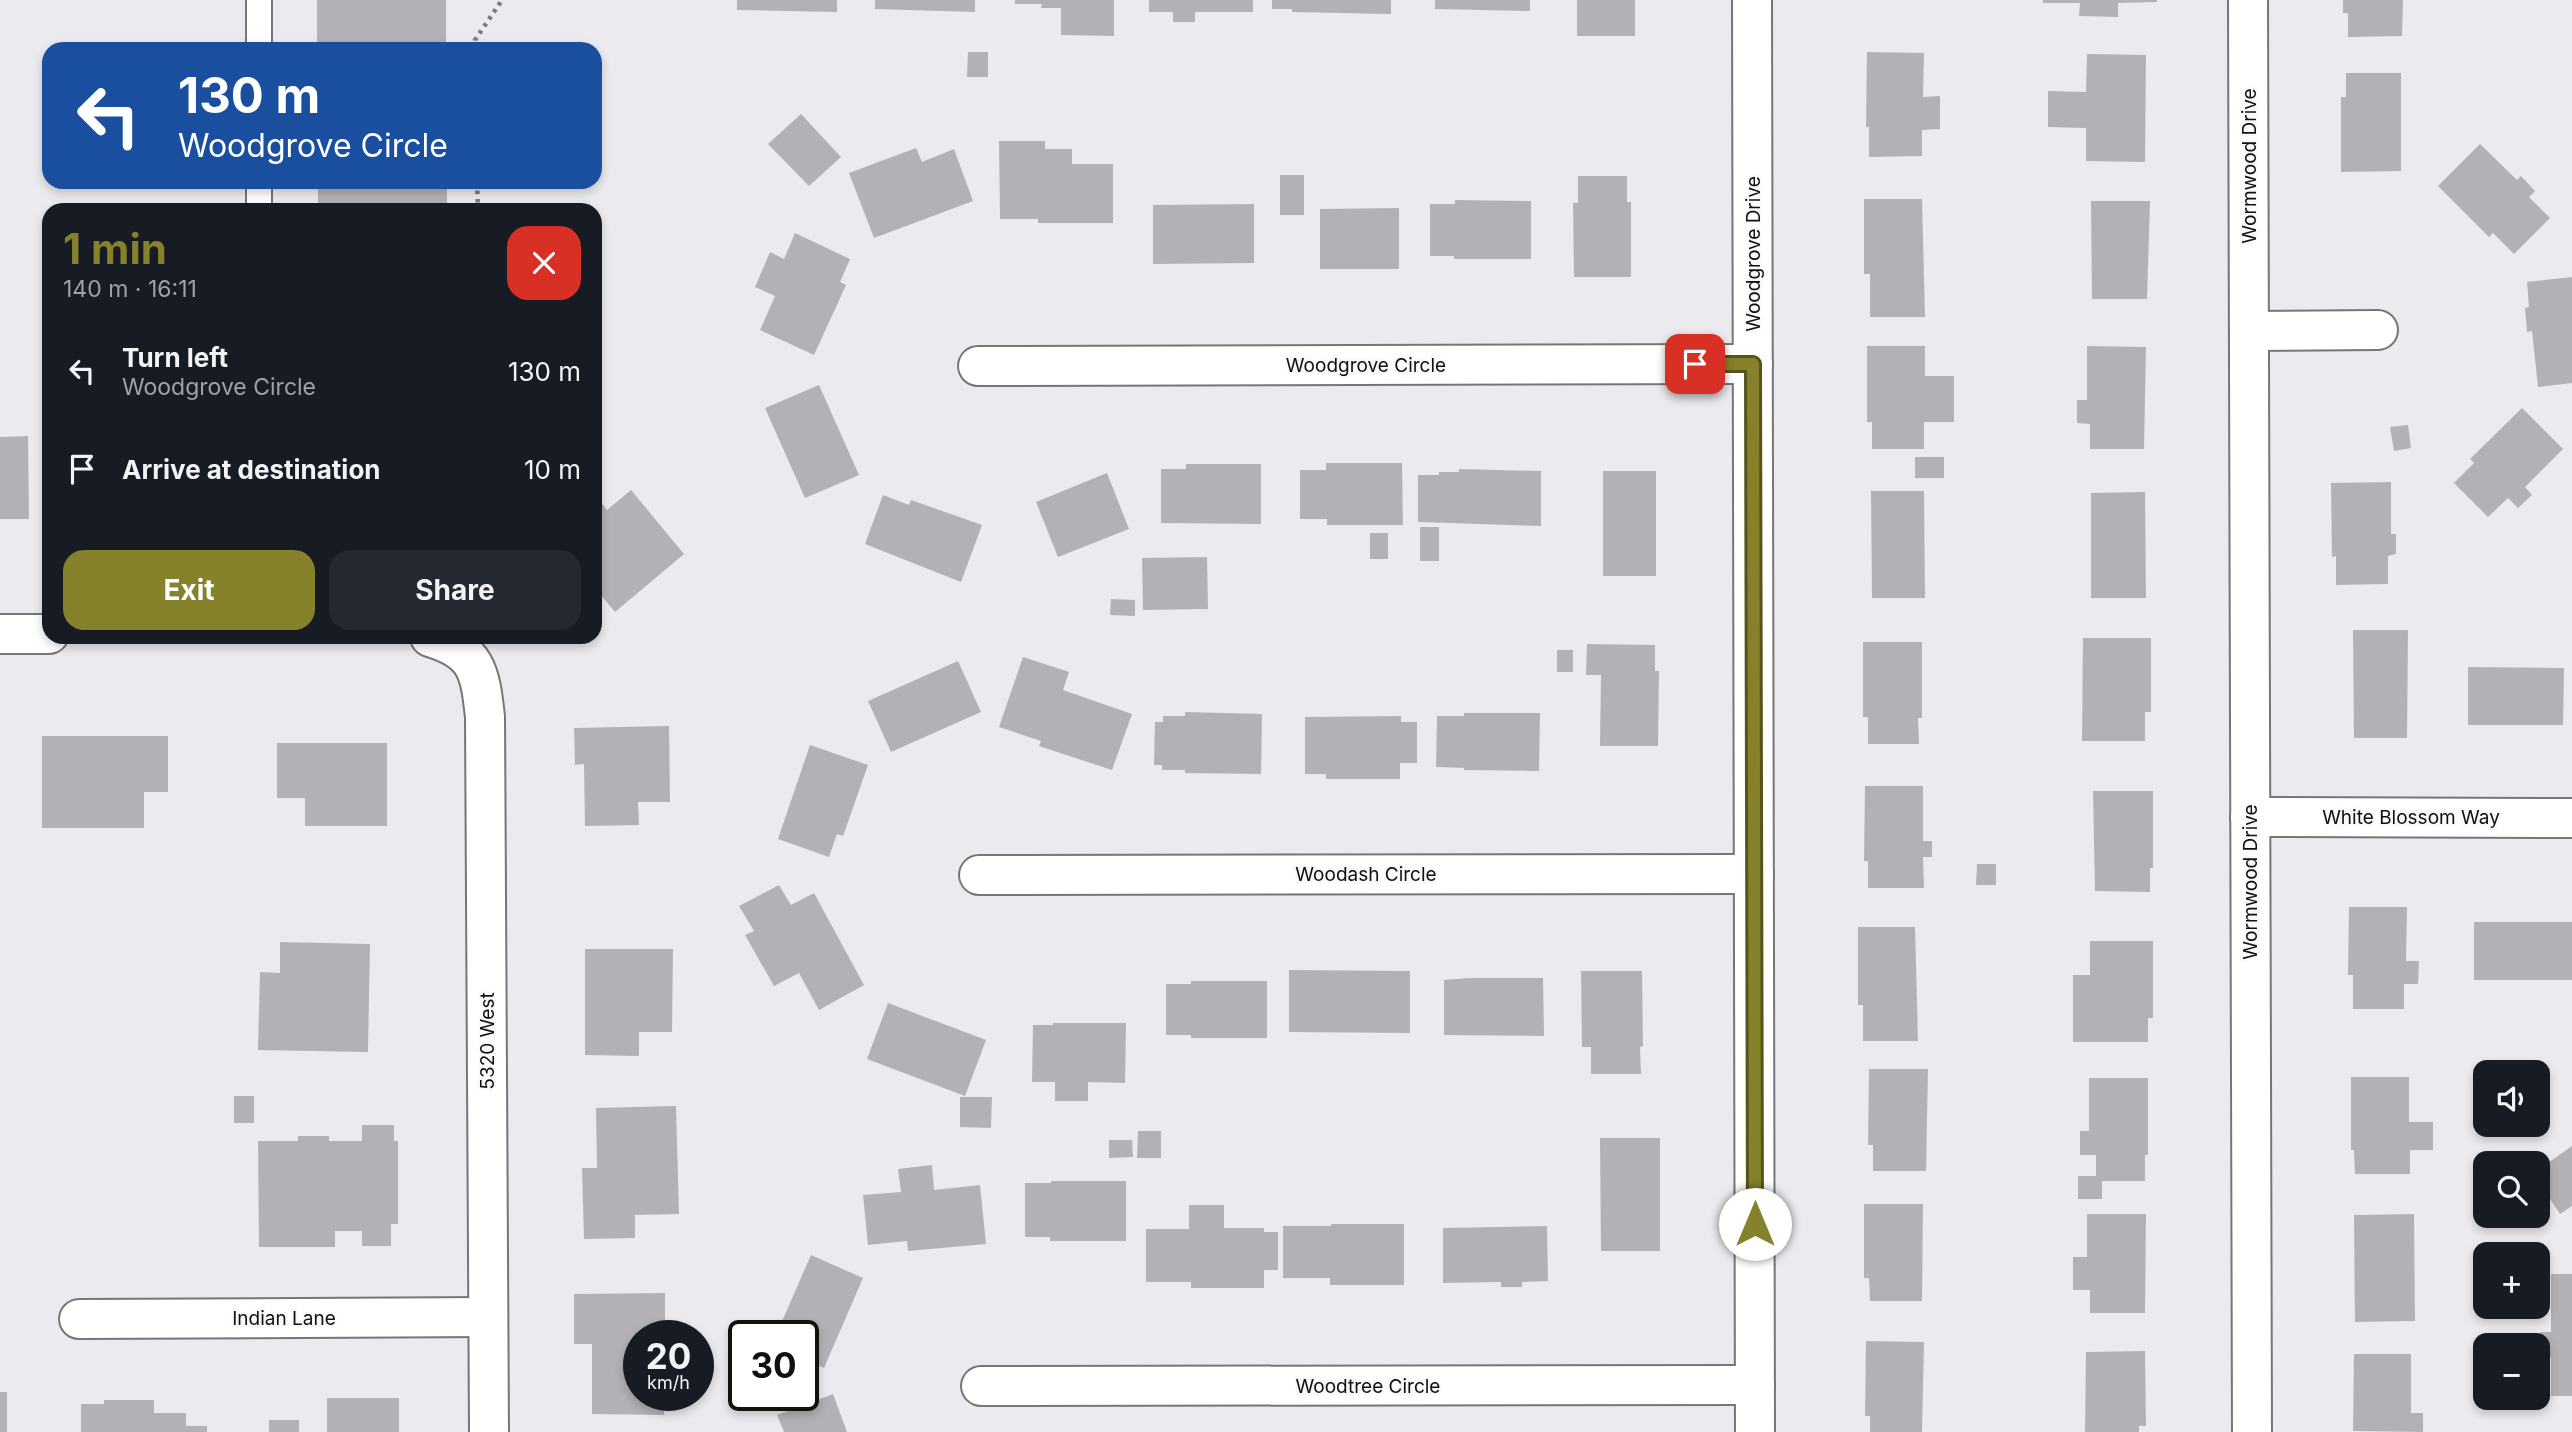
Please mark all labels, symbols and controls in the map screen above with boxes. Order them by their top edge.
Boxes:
text: 130 m [178,66,320,125]
icon: left [63,70,154,161]
street label: Wormwood Drive [2238,88,2261,244]
text: Woodgrove Circle [178,126,448,165]
street label: Woodgrove Drive [1742,176,1765,332]
text: 1 min [63,223,167,274]
button: close [507,226,581,300]
text: 140 m · 16:11 [63,275,197,303]
pin [1665,334,1725,394]
text: Turn left [122,342,228,373]
icon: arrive [1676,345,1714,383]
icon: left [63,352,101,390]
street label: Woodgrove Circle [1286,354,1446,377]
text: 130 m [508,356,581,387]
text: Woodgrove Circle [122,373,316,401]
icon: arrive [63,450,101,488]
text: Arrive at destination [122,454,381,485]
text: 10 m [524,454,581,485]
button: Exit [63,550,315,630]
button: Share [329,550,581,630]
street label: Wormwood Drive [2239,804,2262,960]
street label: White Blossom Way [2322,806,2500,829]
street label: Woodash Circle [1295,863,1437,886]
street label: 5320 West [476,992,499,1090]
map controls [2473,1060,2550,1410]
button: sound [2473,1060,2550,1137]
button: search [2473,1151,2550,1228]
position arrow [1718,1187,1792,1261]
button: + [2473,1242,2550,1319]
street label: Indian Lane [232,1307,336,1330]
speed limit sign: 30 [728,1320,819,1411]
button: − [2473,1333,2550,1410]
text: 20 [646,1335,691,1377]
text: km/h [647,1372,690,1393]
street label: Woodtree Circle [1296,1375,1440,1398]

